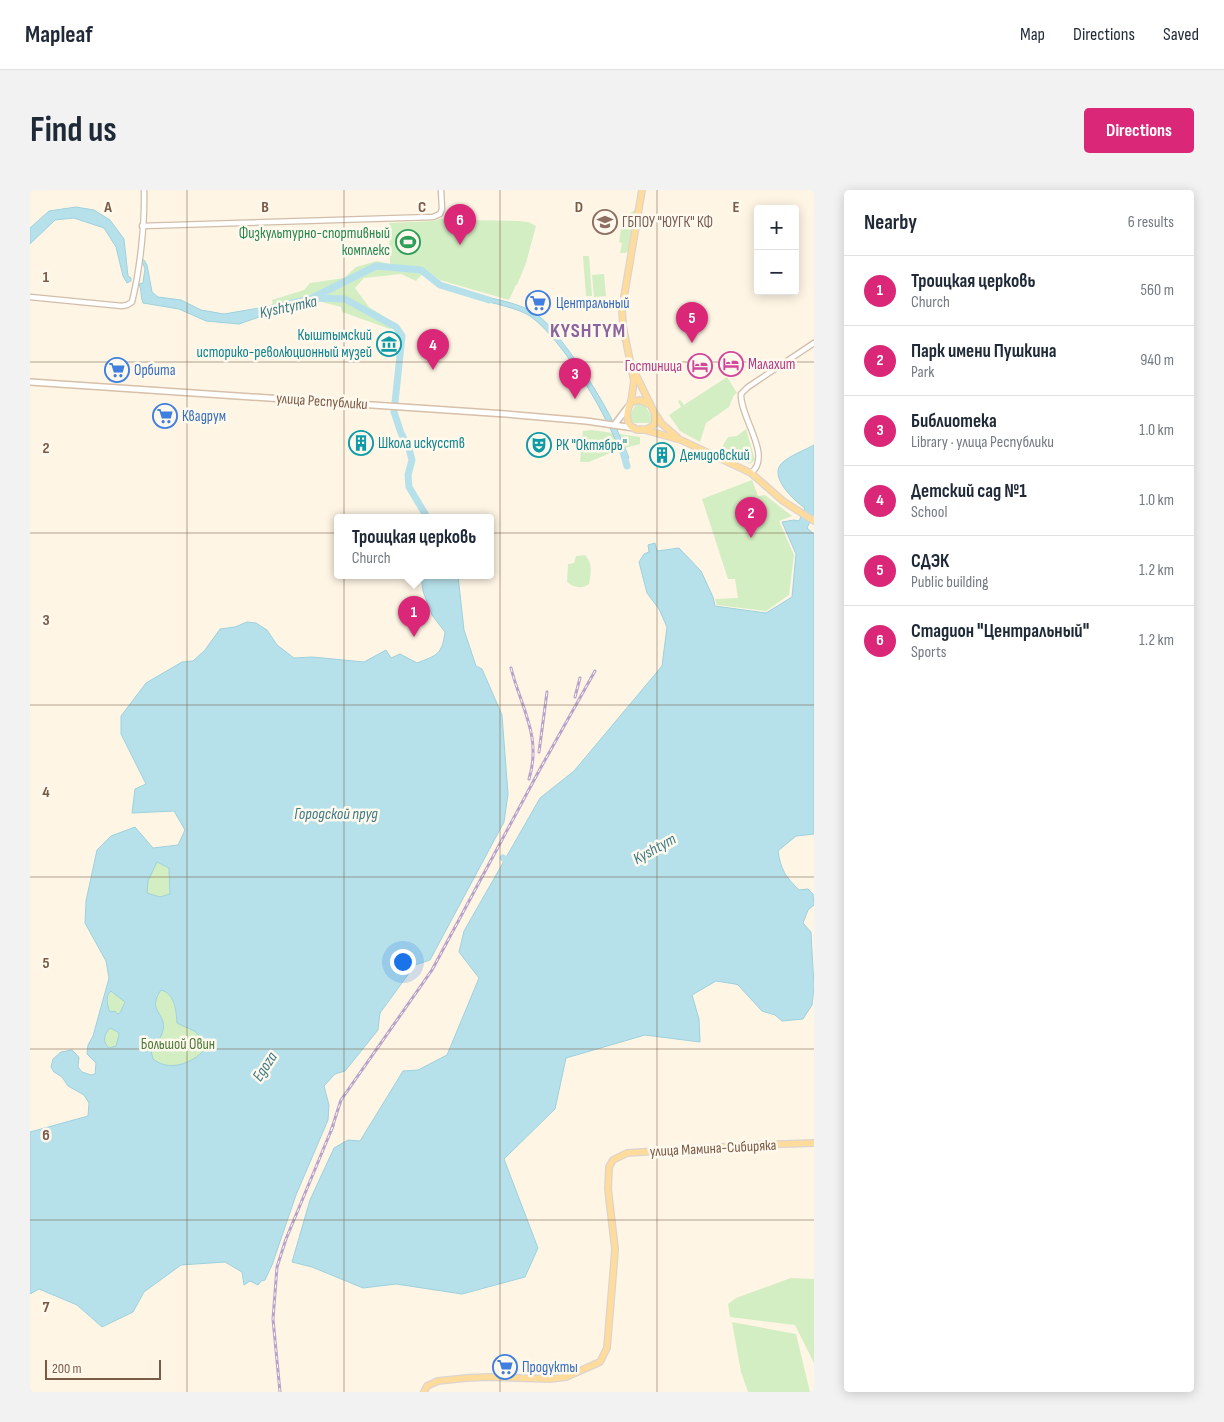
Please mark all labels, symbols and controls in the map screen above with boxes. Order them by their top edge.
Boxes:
text: Mapleaf [25,20,93,49]
text: Map [1020,24,1045,45]
text: Directions [1073,24,1135,45]
text: Saved [1163,24,1199,45]
button: Directions [1084,108,1194,153]
text: Find us [30,109,117,152]
text: A [103,198,112,217]
text: B [261,198,269,217]
text: C [418,198,426,217]
text: D [575,198,583,217]
text: E [733,198,740,217]
pin: 6 [444,204,476,245]
map controls [754,205,799,295]
button: + [754,205,799,250]
school or university icon: ГБПОУ "ЮУГК" КФ [592,209,618,235]
text: Nearby [864,210,917,235]
place label: ГБПОУ "ЮУГК" КФ [622,213,713,232]
text: 6 results [1128,213,1174,232]
place label: Физкультурно-спортивный комплекс [239,224,390,260]
sports icon: Физкультурно-спортивный комплекс [395,229,421,255]
button: − [754,250,799,295]
text: 1 [43,268,50,287]
text: Троицкая церковь [911,270,1035,293]
text: 1 [877,281,883,300]
text: 560 m [1141,281,1174,300]
supermarket icon: Центральный [525,290,551,316]
water label: Kyshtymka [258,292,319,323]
text: Church [911,293,950,312]
place label: Центральный [556,294,630,313]
pin: 5 [676,302,708,343]
district label: KYSHTYM [550,319,626,343]
place label: Кыштымский историко-революционный музей [196,326,372,362]
pin: 4 [417,329,449,370]
museum icon: Кыштымский историко-революционный музей [376,331,402,357]
text: Парк имени Пушкина [911,340,1057,363]
hotel icon: Малахит [718,351,744,377]
text: 2 [876,351,884,370]
text: 940 m [1140,351,1174,370]
hotel icon: Гостиница [687,353,713,379]
place label: Малахит [748,355,795,374]
supermarket icon: Орбита [104,357,130,383]
place label: Гостиница [625,357,682,376]
pin: 3 [559,358,591,399]
place label: Орбита [134,361,176,380]
text: Park [911,363,934,382]
street label: улица Республики [276,389,368,414]
supermarket icon: Квадрум [152,403,178,429]
place label: Квадрум [182,407,226,426]
text: Библиотека [911,410,997,433]
text: 3 [876,421,884,440]
text: 1.0 km [1139,421,1174,440]
building icon: Школа искусств [348,430,374,456]
theatre icon: РК "Октябрь" [526,432,552,458]
text: Library · улица Республики [911,433,1054,452]
place label: Школа искусств [378,434,465,453]
place label: РК "Октябрь" [556,436,627,455]
text: 2 [42,439,50,458]
building icon: Демидовский [649,442,675,468]
place label: Демидовский [680,446,750,465]
text: Детский сад №1 [911,480,1027,503]
text: 4 [876,491,884,510]
text: 1.0 km [1139,491,1174,510]
pin: 2 [735,497,767,538]
text: School [911,503,947,522]
popup [334,514,494,579]
text: Троицкая церковь [352,526,476,549]
text: Church [352,549,391,568]
text: СДЭК [911,550,949,573]
text: 5 [876,561,884,580]
text: 1.2 km [1139,561,1174,580]
text: Public building [911,573,988,592]
pin: 1 [398,596,430,637]
text: 3 [42,611,50,630]
text: Стадион "Центральный" [911,620,1089,643]
text: 6 [876,631,884,650]
text: 1.2 km [1139,631,1174,650]
text: Sports [911,643,946,662]
text: 4 [42,783,50,802]
water label: Городской пруд [294,805,378,824]
water label: Kyshtym [630,830,679,869]
your location [390,949,416,975]
text: 5 [42,954,50,973]
park label: Большой Овин [141,1035,215,1054]
water label: Egoza [249,1048,282,1085]
text: 6 [42,1126,50,1145]
street label: улица Мамина-Сибиряка [649,1136,777,1161]
text: 7 [43,1298,50,1317]
supermarket icon: Продукты [492,1354,518,1380]
scale bar [45,1357,161,1380]
place label: Продукты [522,1358,578,1377]
text: 200 m [52,1360,81,1377]

